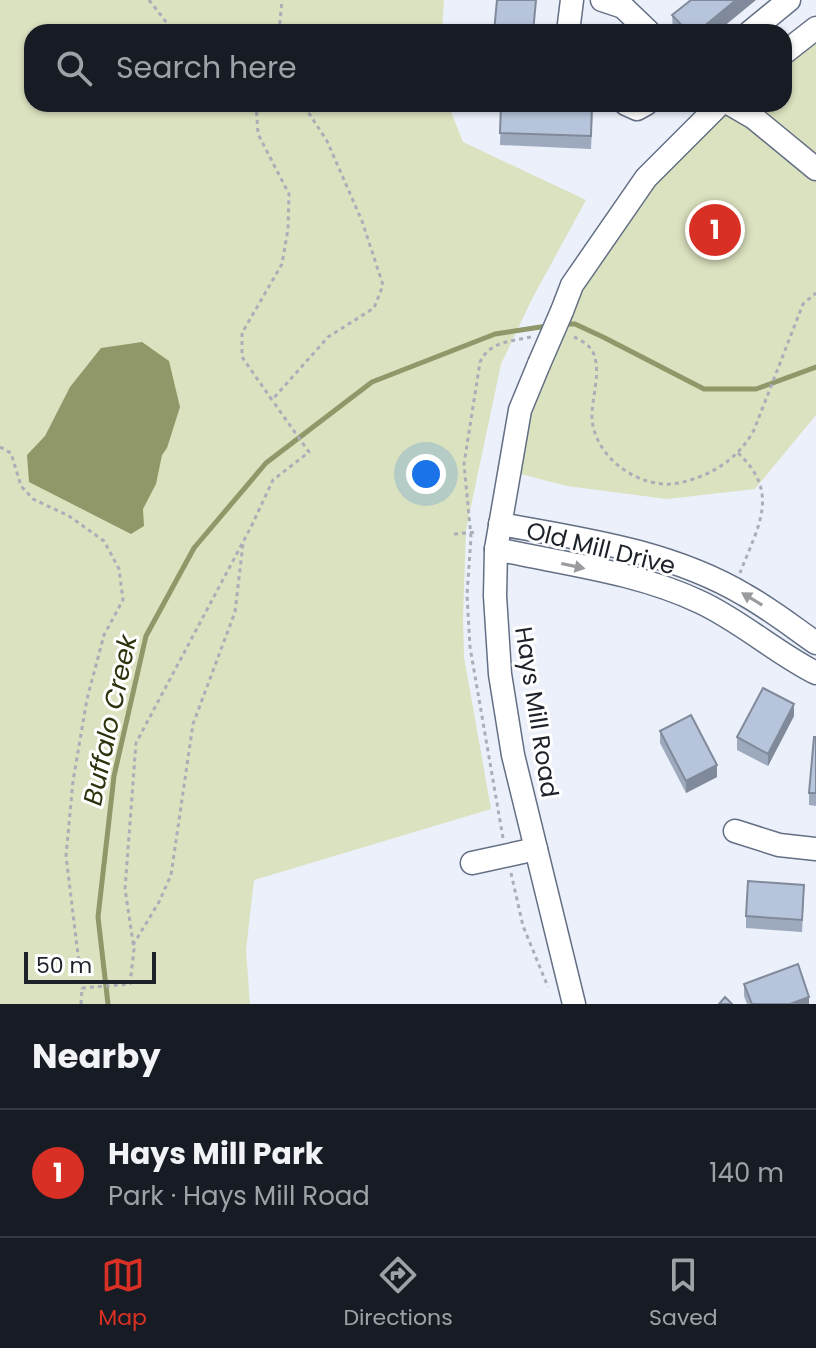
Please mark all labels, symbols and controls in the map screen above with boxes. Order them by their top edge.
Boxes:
search box [24,24,792,112]
icon: search [52,46,96,90]
text: Search here [116,46,297,89]
pin: 1 [689,200,741,260]
your location [406,454,446,494]
street label: Old Mill Drive [523,514,679,582]
one-way arrow [560,560,585,573]
one-way arrow [741,592,763,606]
street label: Hays Mill Road [507,624,567,800]
water label: Buffalo Creek [74,630,146,809]
scale bar [24,948,156,984]
text: 50 m [36,950,92,981]
text: Nearby [32,1032,161,1080]
text: Hays Mill Park [108,1132,323,1175]
text: 1 [53,1155,63,1191]
text: 140 m [709,1155,784,1191]
text: Park · Hays Mill Road [108,1178,370,1214]
tab: Map [98,1253,147,1334]
tab: Directions [343,1253,453,1334]
tab: Saved [649,1253,718,1334]

